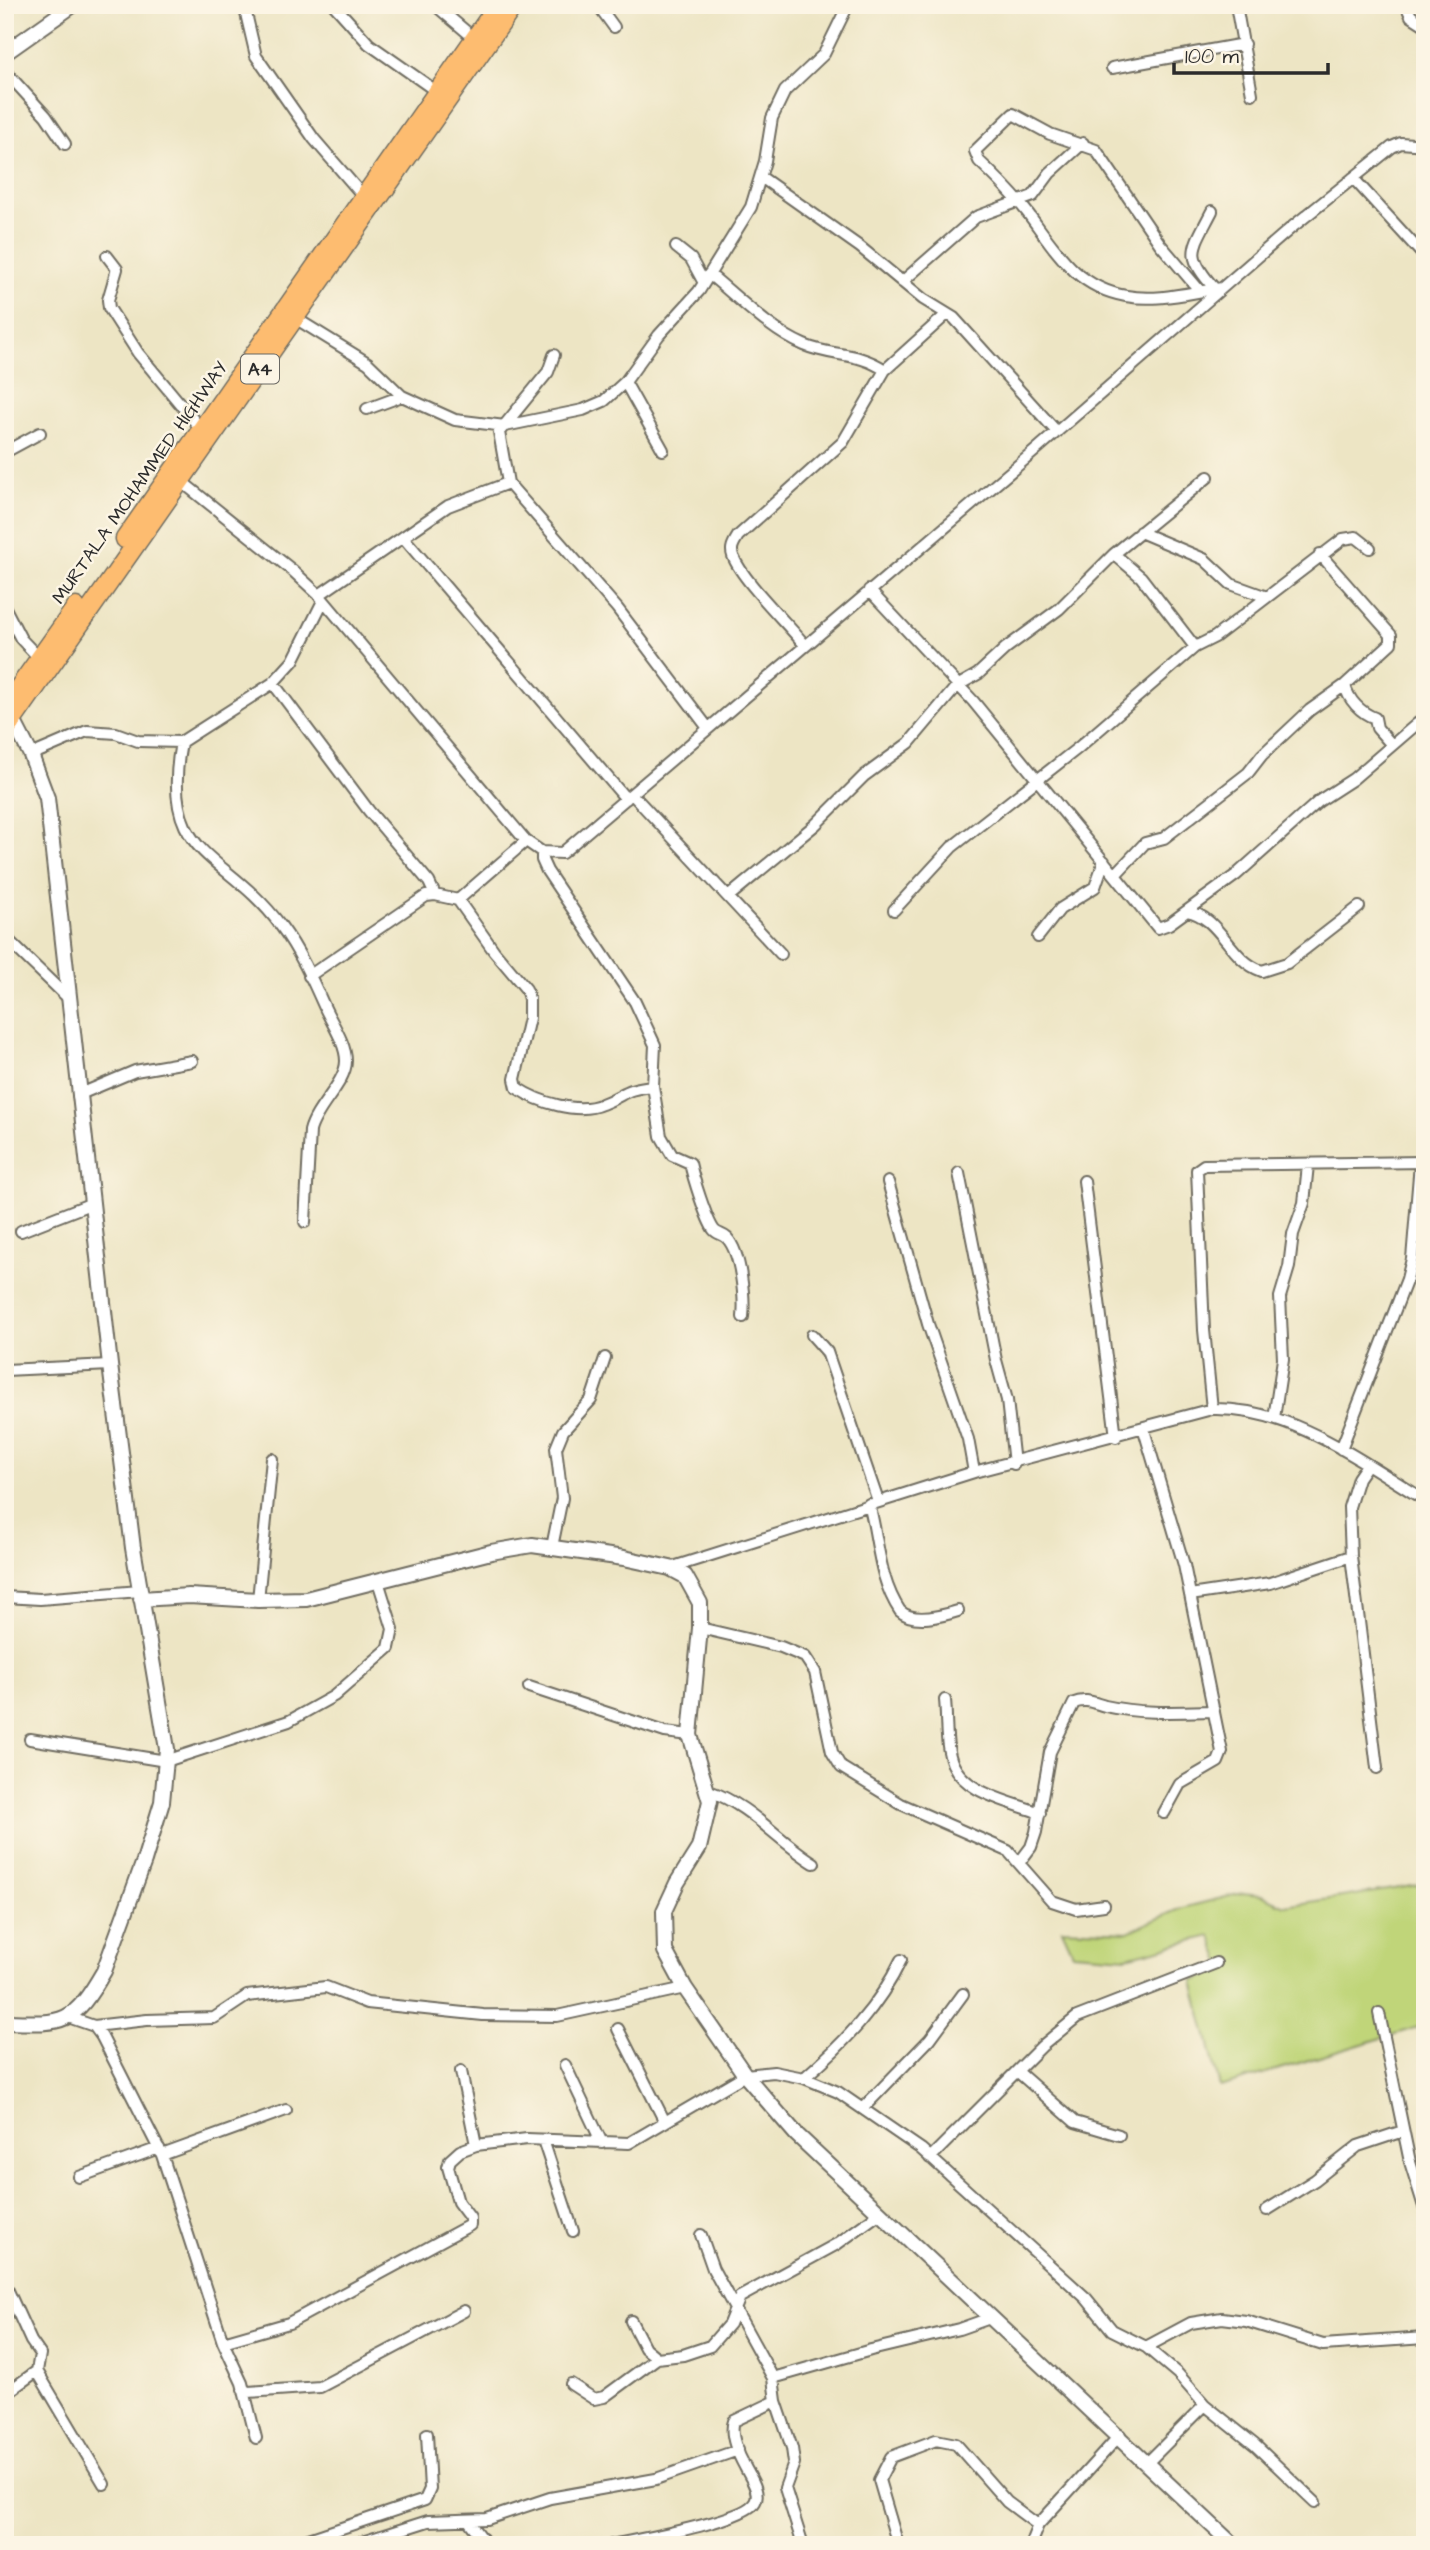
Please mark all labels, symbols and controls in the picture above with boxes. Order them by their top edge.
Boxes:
scale bar [1174,32,1328,76]
text: 100 m [1185,42,1240,71]
road number: A4 [241,354,279,384]
street label: MURTALA MOHAMMED HIGHWAY [46,356,235,610]

